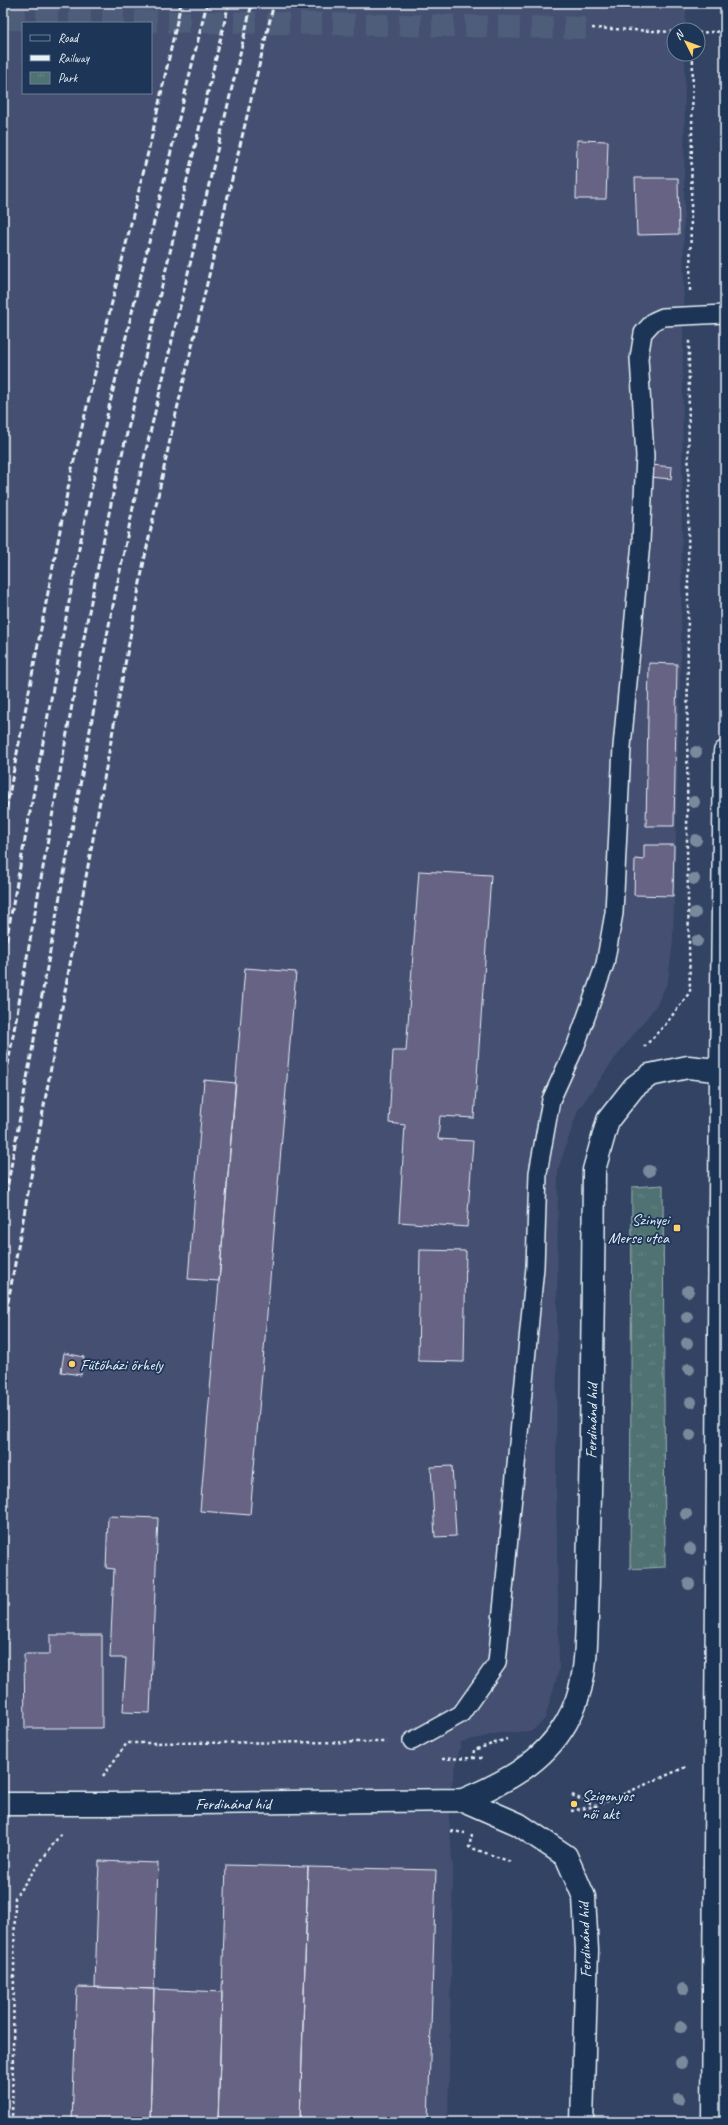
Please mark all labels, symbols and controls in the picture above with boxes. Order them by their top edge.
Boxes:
legend [22,22,152,94]
north arrow [666,22,706,62]
text: N [671,26,688,43]
text: Road [58,30,80,46]
text: Railway [58,50,90,66]
text: Park [58,70,79,86]
place label: Szinyei Merse utca [608,1210,671,1248]
marker: Szinyei Merse utca [672,1223,682,1233]
place label: Fűtőházi őrhely [80,1355,164,1375]
marker: Fűtőházi őrhely [67,1359,77,1369]
street label: Ferdinánd híd [581,1380,603,1459]
place label: Szigonyos női akt [582,1786,635,1824]
street label: Ferdinánd híd [195,1794,273,1814]
marker: Szigonyos női akt [569,1799,579,1809]
street label: Ferdinánd híd [574,1899,596,1978]

